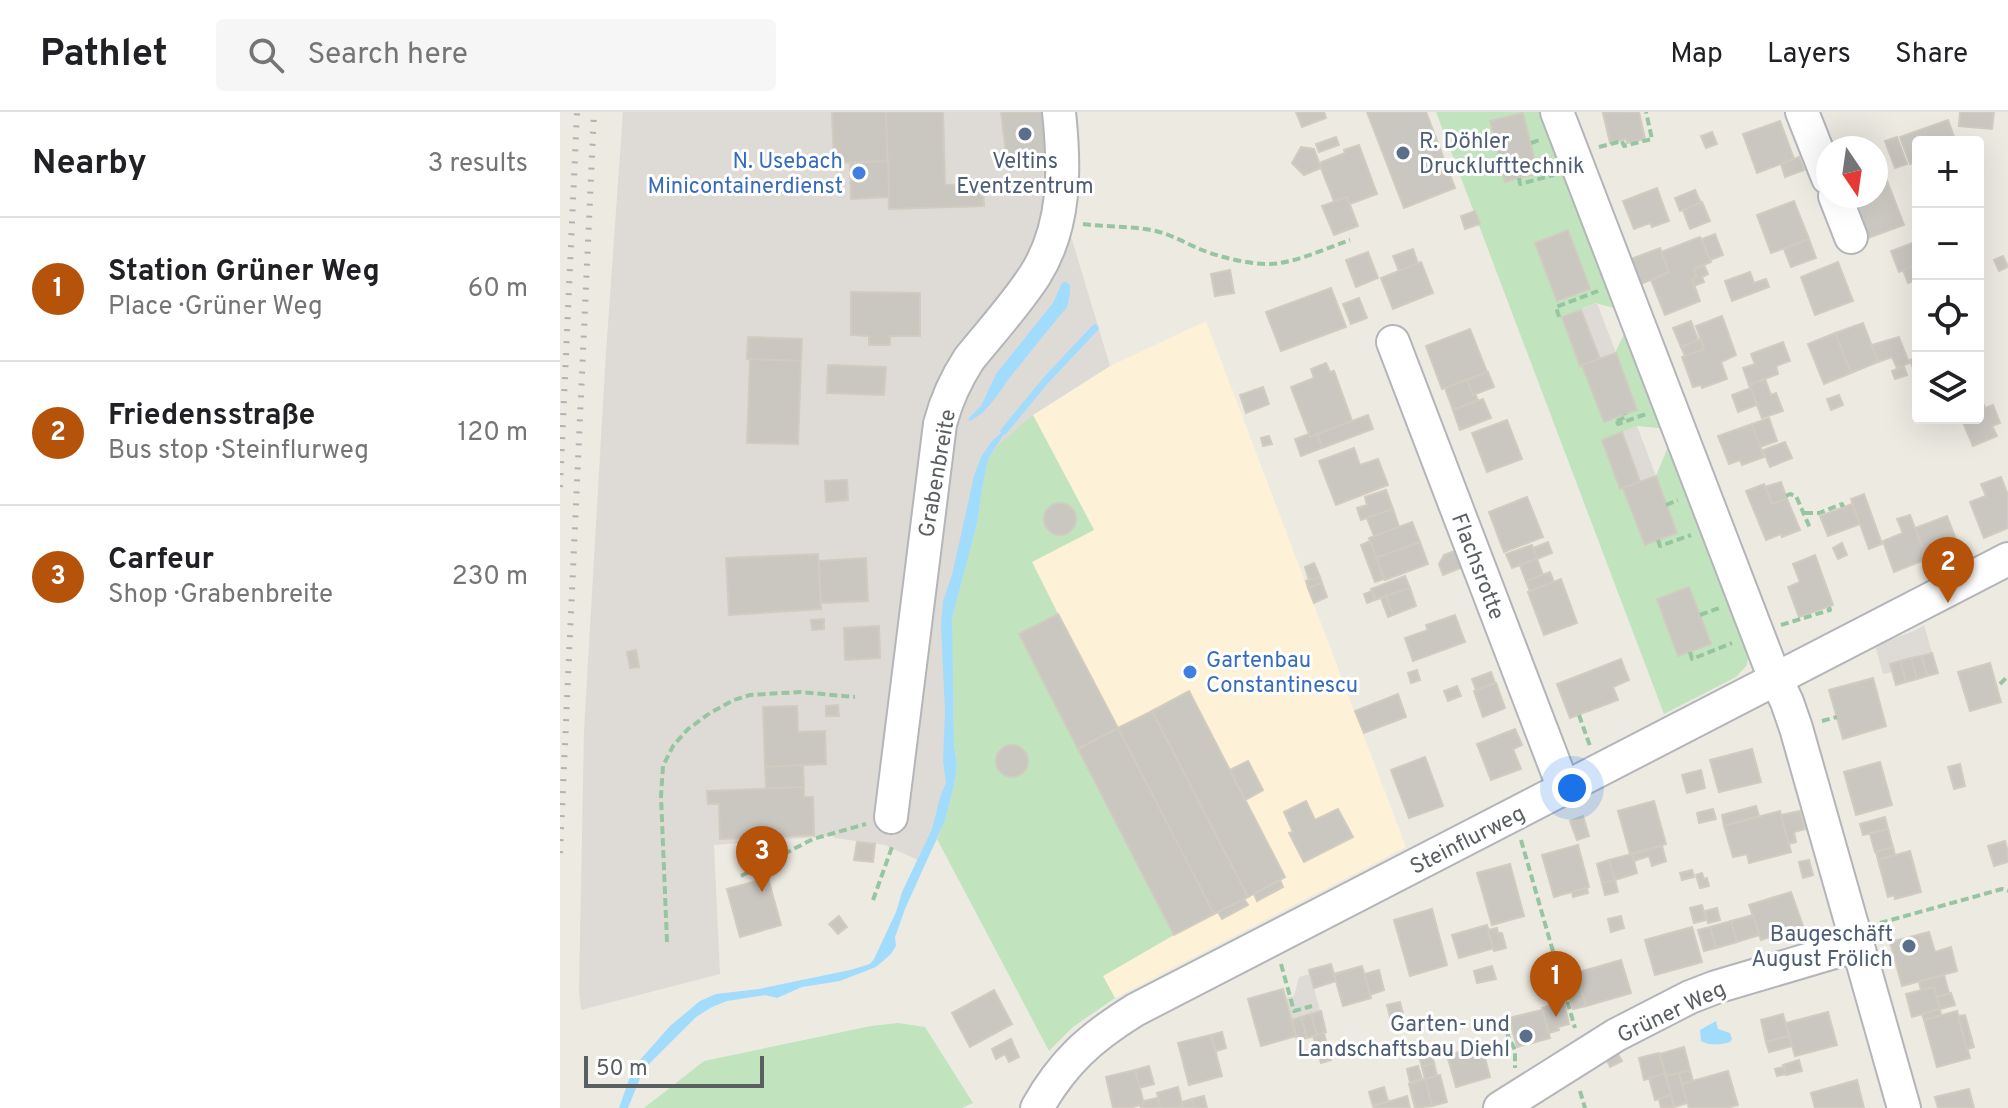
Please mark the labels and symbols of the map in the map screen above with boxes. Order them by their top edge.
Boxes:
marker: Veltins Eventzentrum [1016,125,1034,143]
place label: R. Döhler Drucklufttechnik [1419,129,1585,181]
north arrow [1816,136,1888,208]
marker: R. Döhler Drucklufttechnik [1394,144,1412,162]
place label: N. Usebach Minicontainerdienst [648,149,843,201]
place label: Veltins Eventzentrum [956,149,1094,201]
marker: N. Usebach Minicontainerdienst [850,164,868,182]
street label: Grabenbreite [914,407,963,540]
street label: Flachsrotte [1444,510,1509,624]
pin: 2 [1922,537,1974,603]
place label: Gartenbau Constantinescu [1206,648,1358,700]
marker: Gartenbau Constantinescu [1181,663,1199,681]
your location [1552,768,1592,808]
street label: Steinflurweg [1406,801,1530,882]
pin: 3 [736,826,788,892]
place label: Baugeschäft August Frölich [1751,922,1893,974]
marker: Baugeschäft August Frölich [1900,937,1918,955]
pin: 1 [1530,951,1582,1017]
street label: Grüner Weg [1613,976,1731,1050]
place label: Garten- und Landschaftsbau Diehl [1297,1012,1510,1064]
marker: Garten- und Landschaftsbau Diehl [1517,1027,1535,1045]
scale bar [584,1052,764,1088]

